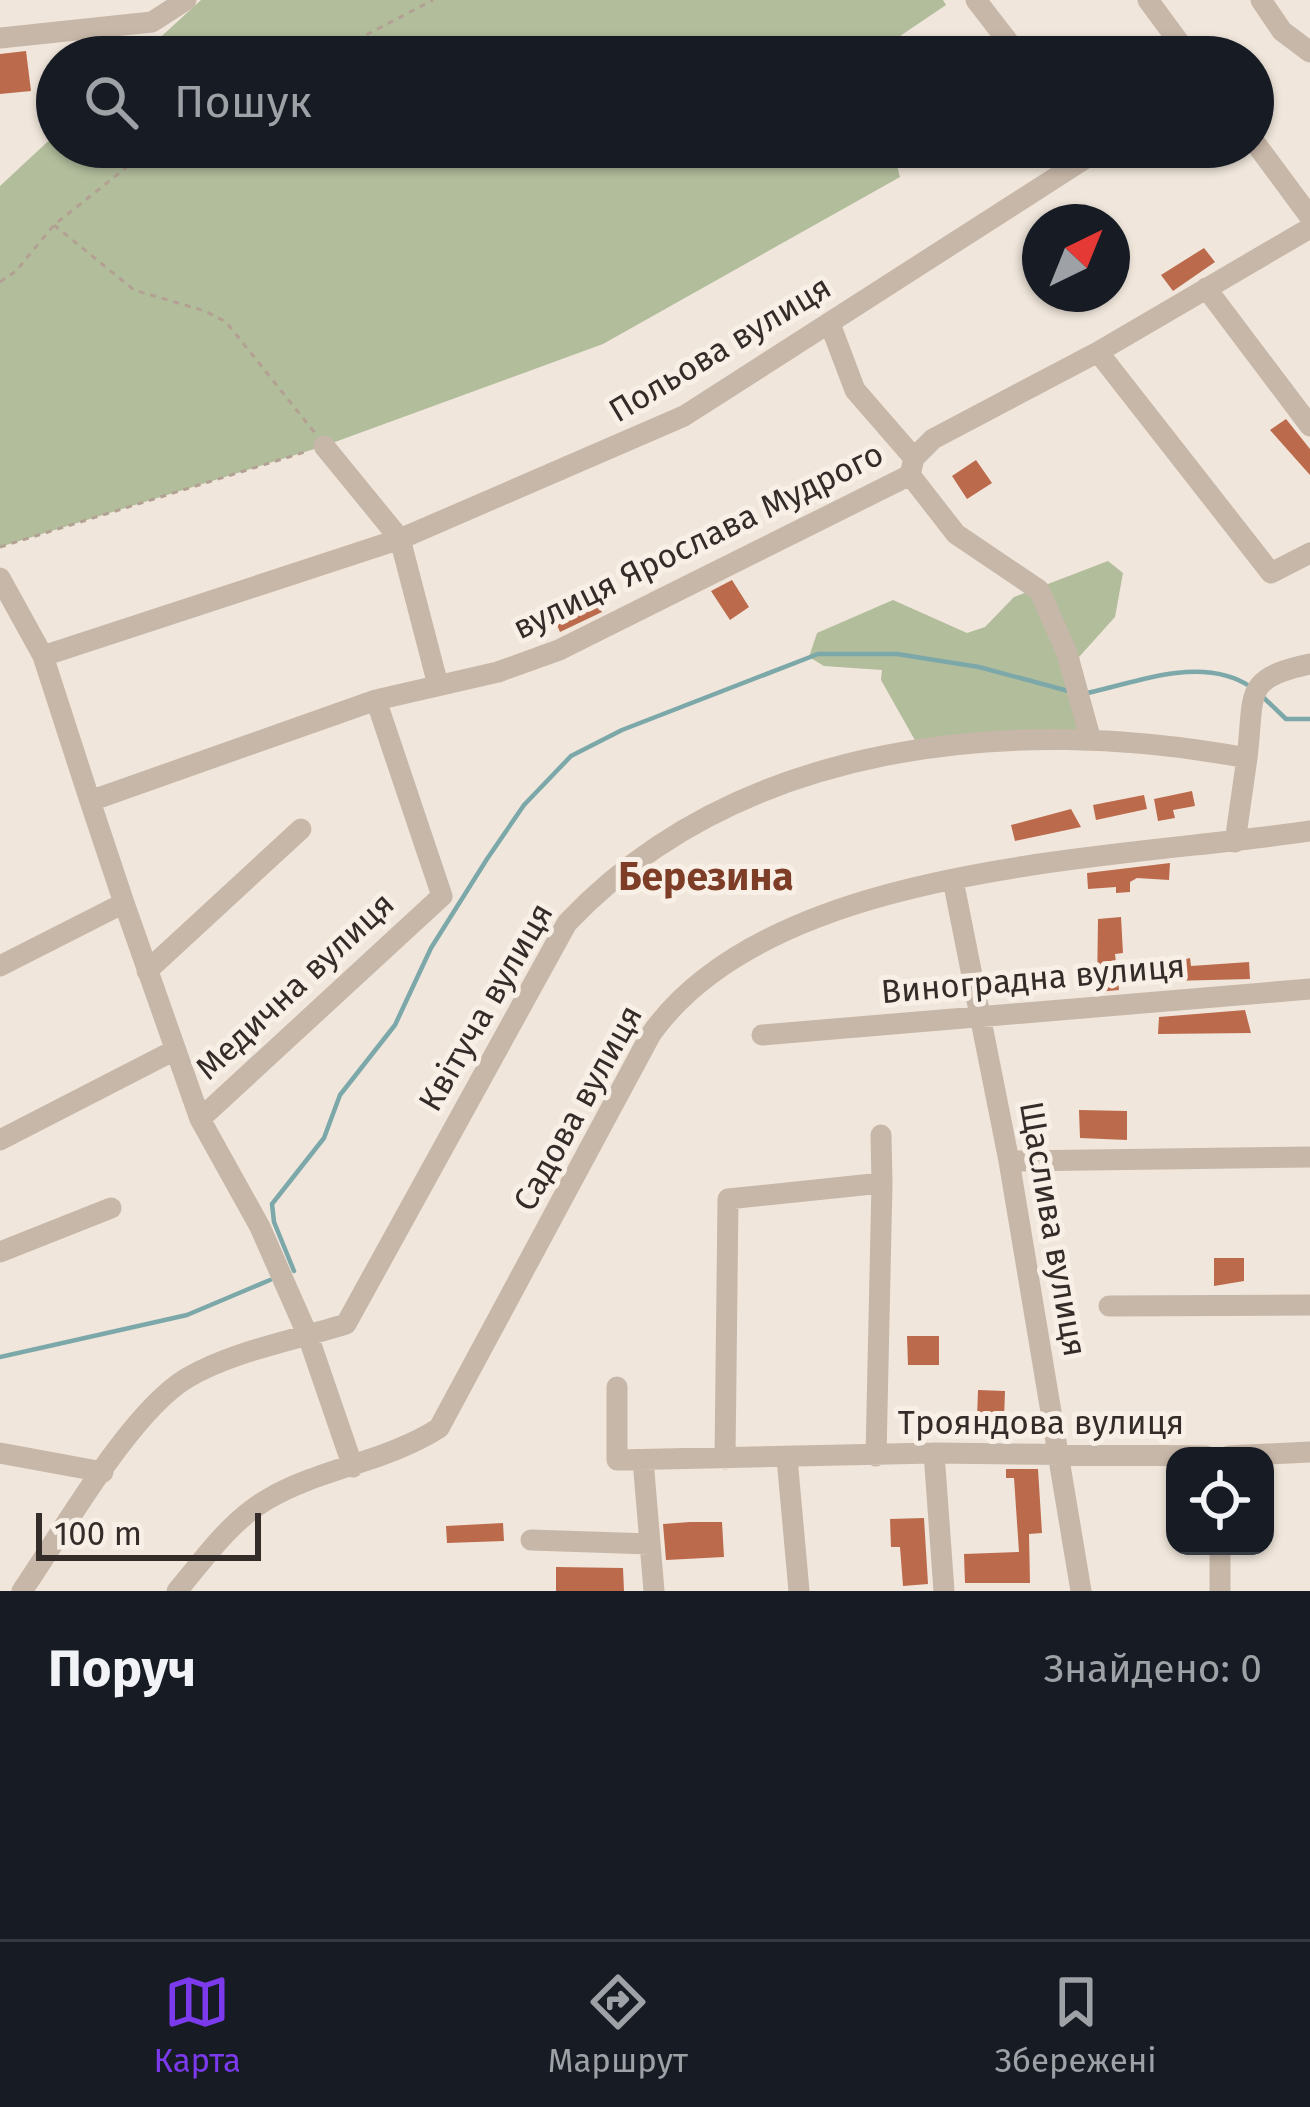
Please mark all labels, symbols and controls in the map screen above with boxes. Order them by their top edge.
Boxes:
search box [36,36,1274,168]
icon: search [78,69,144,135]
text: Пошук [174,75,312,129]
north arrow [1022,204,1130,312]
street label: Польова вулиця [602,267,838,431]
street label: вулиця Ярослава Мудрого [506,434,890,648]
district label: Березина [618,854,794,900]
street label: Медична вулиця [188,884,402,1088]
street label: Квітуча вулиця [410,896,562,1118]
street label: Виноградна вулиця [879,946,1187,1012]
street label: Садова вулиця [505,998,651,1218]
street label: Щаслива вулиця [1011,1098,1095,1360]
street label: Трояндова вулиця [898,1403,1184,1443]
map controls [1166,1447,1274,1555]
button: locate [1166,1447,1274,1555]
scale bar [36,1507,261,1560]
text: 100 m [54,1514,142,1554]
text: Поруч [48,1638,196,1700]
text: Знайдено: 0 [1044,1646,1262,1692]
tab: Карта [153,1969,241,2081]
tab: Маршрут [548,1969,688,2081]
tab: Збережені [995,1969,1157,2081]

